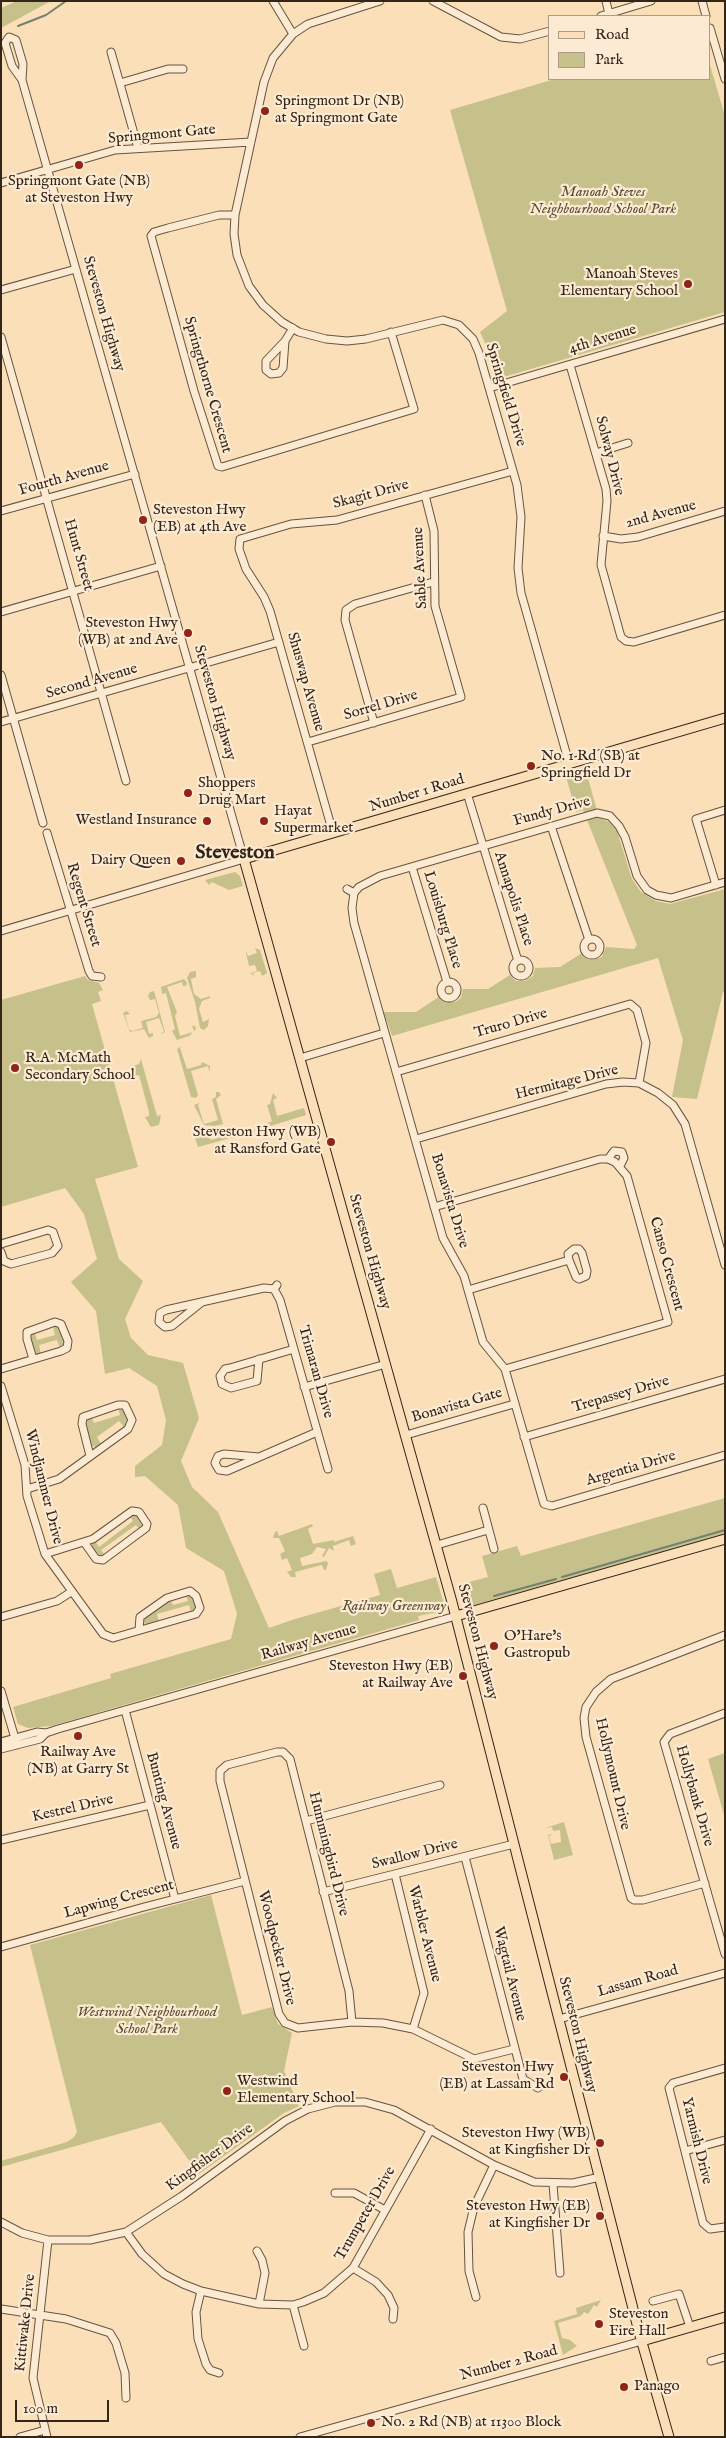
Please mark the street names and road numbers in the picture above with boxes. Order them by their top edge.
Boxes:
street label: Springmont Gate [108,121,216,149]
street label: Steveston Highway [78,254,128,374]
street label: Springthorne Crescent [179,315,235,455]
street label: 4th Avenue [567,321,639,359]
street label: Springfield Drive [481,341,529,449]
street label: Solway Drive [590,414,628,498]
street label: Fourth Avenue [17,458,111,500]
street label: Skagit Drive [331,476,411,514]
street label: 2nd Avenue [624,497,698,533]
street label: Hunt Street [59,517,97,593]
street label: Sable Avenue [410,527,432,609]
street label: Shuswap Avenue [282,630,328,734]
street label: Steveston Highway [189,643,239,763]
street label: Second Avenue [44,660,140,704]
street label: Sorrel Drive [342,687,420,725]
street label: Number 1 Road [367,771,467,817]
street label: Fundy Drive [512,793,592,831]
street label: Annapolis Place [489,850,537,948]
street label: Regent Street [62,861,104,949]
street label: Louisburg Place [419,869,465,971]
street label: Truro Drive [473,1005,549,1043]
street label: Hermitage Drive [514,1062,620,1104]
street label: Bonavista Drive [426,1151,472,1251]
street label: Steveston Highway [344,1192,394,1312]
street label: Canso Crescent [645,1215,687,1313]
street label: Trimaran Drive [293,1324,337,1420]
street label: Trepassey Drive [571,1373,671,1417]
street label: Bonavista Gate [410,1384,504,1428]
street label: Windjammer Drive [20,1428,66,1546]
street label: Argentia Drive [584,1448,678,1490]
street label: Steveston Highway [453,1582,501,1702]
street label: Railway Avenue [259,1621,359,1665]
street label: Hollymount Drive [590,1716,634,1832]
street label: Hollybank Drive [671,1743,717,1849]
street label: Bunting Avenue [141,1750,185,1852]
street label: Hummingbird Drive [304,1790,352,1918]
street label: Kestrel Drive [31,1791,115,1827]
street label: Swallow Drive [370,1836,460,1874]
street label: Lapwing Crescent [62,1877,176,1923]
street label: Warbler Avenue [403,1884,445,1984]
street label: Woodpecker Drive [253,1889,299,2007]
street label: Wagtail Avenue [489,1925,529,2023]
street label: Lassam Road [596,1962,680,2002]
street label: Steveston Highway [554,1975,600,2095]
street label: Yarmish Drive [677,2096,715,2186]
street label: Kingfisher Drive [163,2120,257,2196]
street label: Trumpeter Drive [332,2164,400,2264]
street label: Kittiwake Drive [12,2273,40,2373]
street label: Number 2 Road [458,2342,560,2386]

